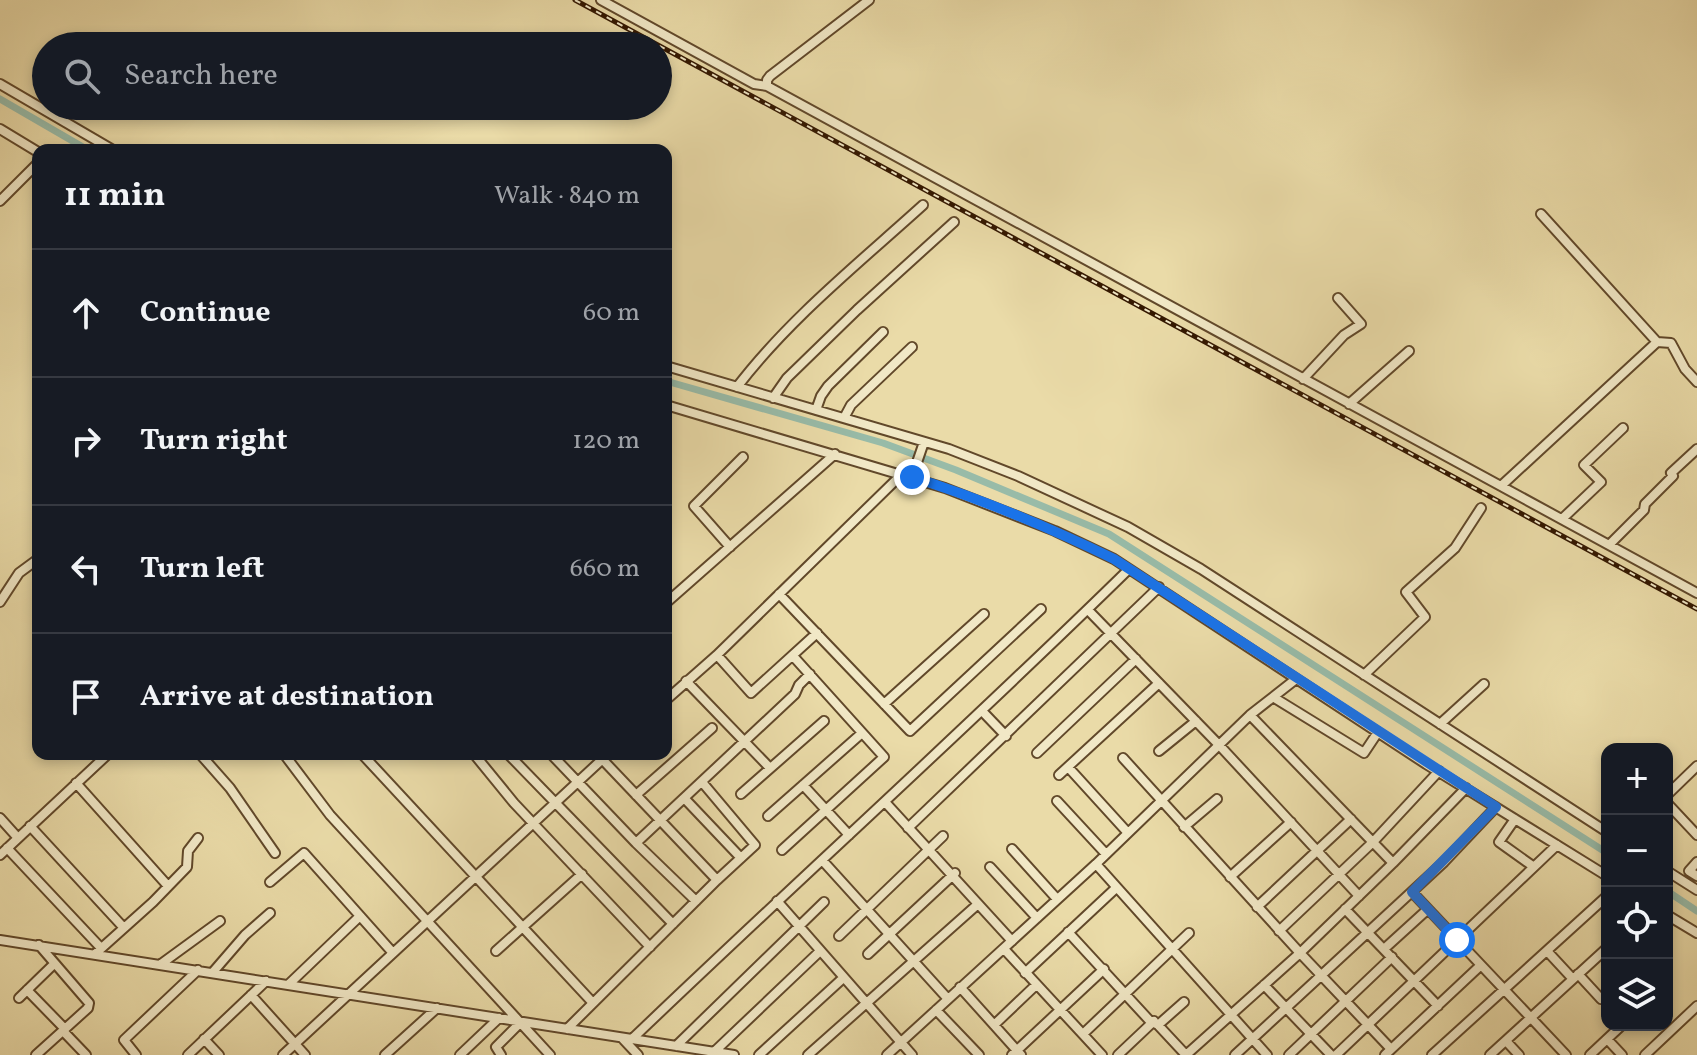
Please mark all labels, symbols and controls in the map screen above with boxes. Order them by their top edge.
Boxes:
search box [32,32,672,120]
icon: search [60,54,104,98]
text: Search here [124,55,278,97]
text: 11 min [64,173,165,220]
text: Walk · 840 m [494,178,640,214]
icon: ahead [64,291,108,335]
text: Continue [140,292,271,334]
text: 60 m [583,295,640,331]
icon: right [64,419,108,463]
text: Turn right [140,420,288,462]
text: 120 m [572,423,640,459]
route end [894,459,930,495]
icon: left [64,547,108,591]
text: Turn left [140,548,264,590]
text: 660 m [570,551,640,587]
icon: arrive [64,675,108,719]
text: Arrive at destination [140,676,434,718]
map controls [1601,743,1673,1031]
button: + [1601,743,1673,815]
button: − [1601,815,1673,887]
button: locate [1601,887,1673,959]
route start [1439,922,1475,958]
button: layers [1601,959,1673,1031]

